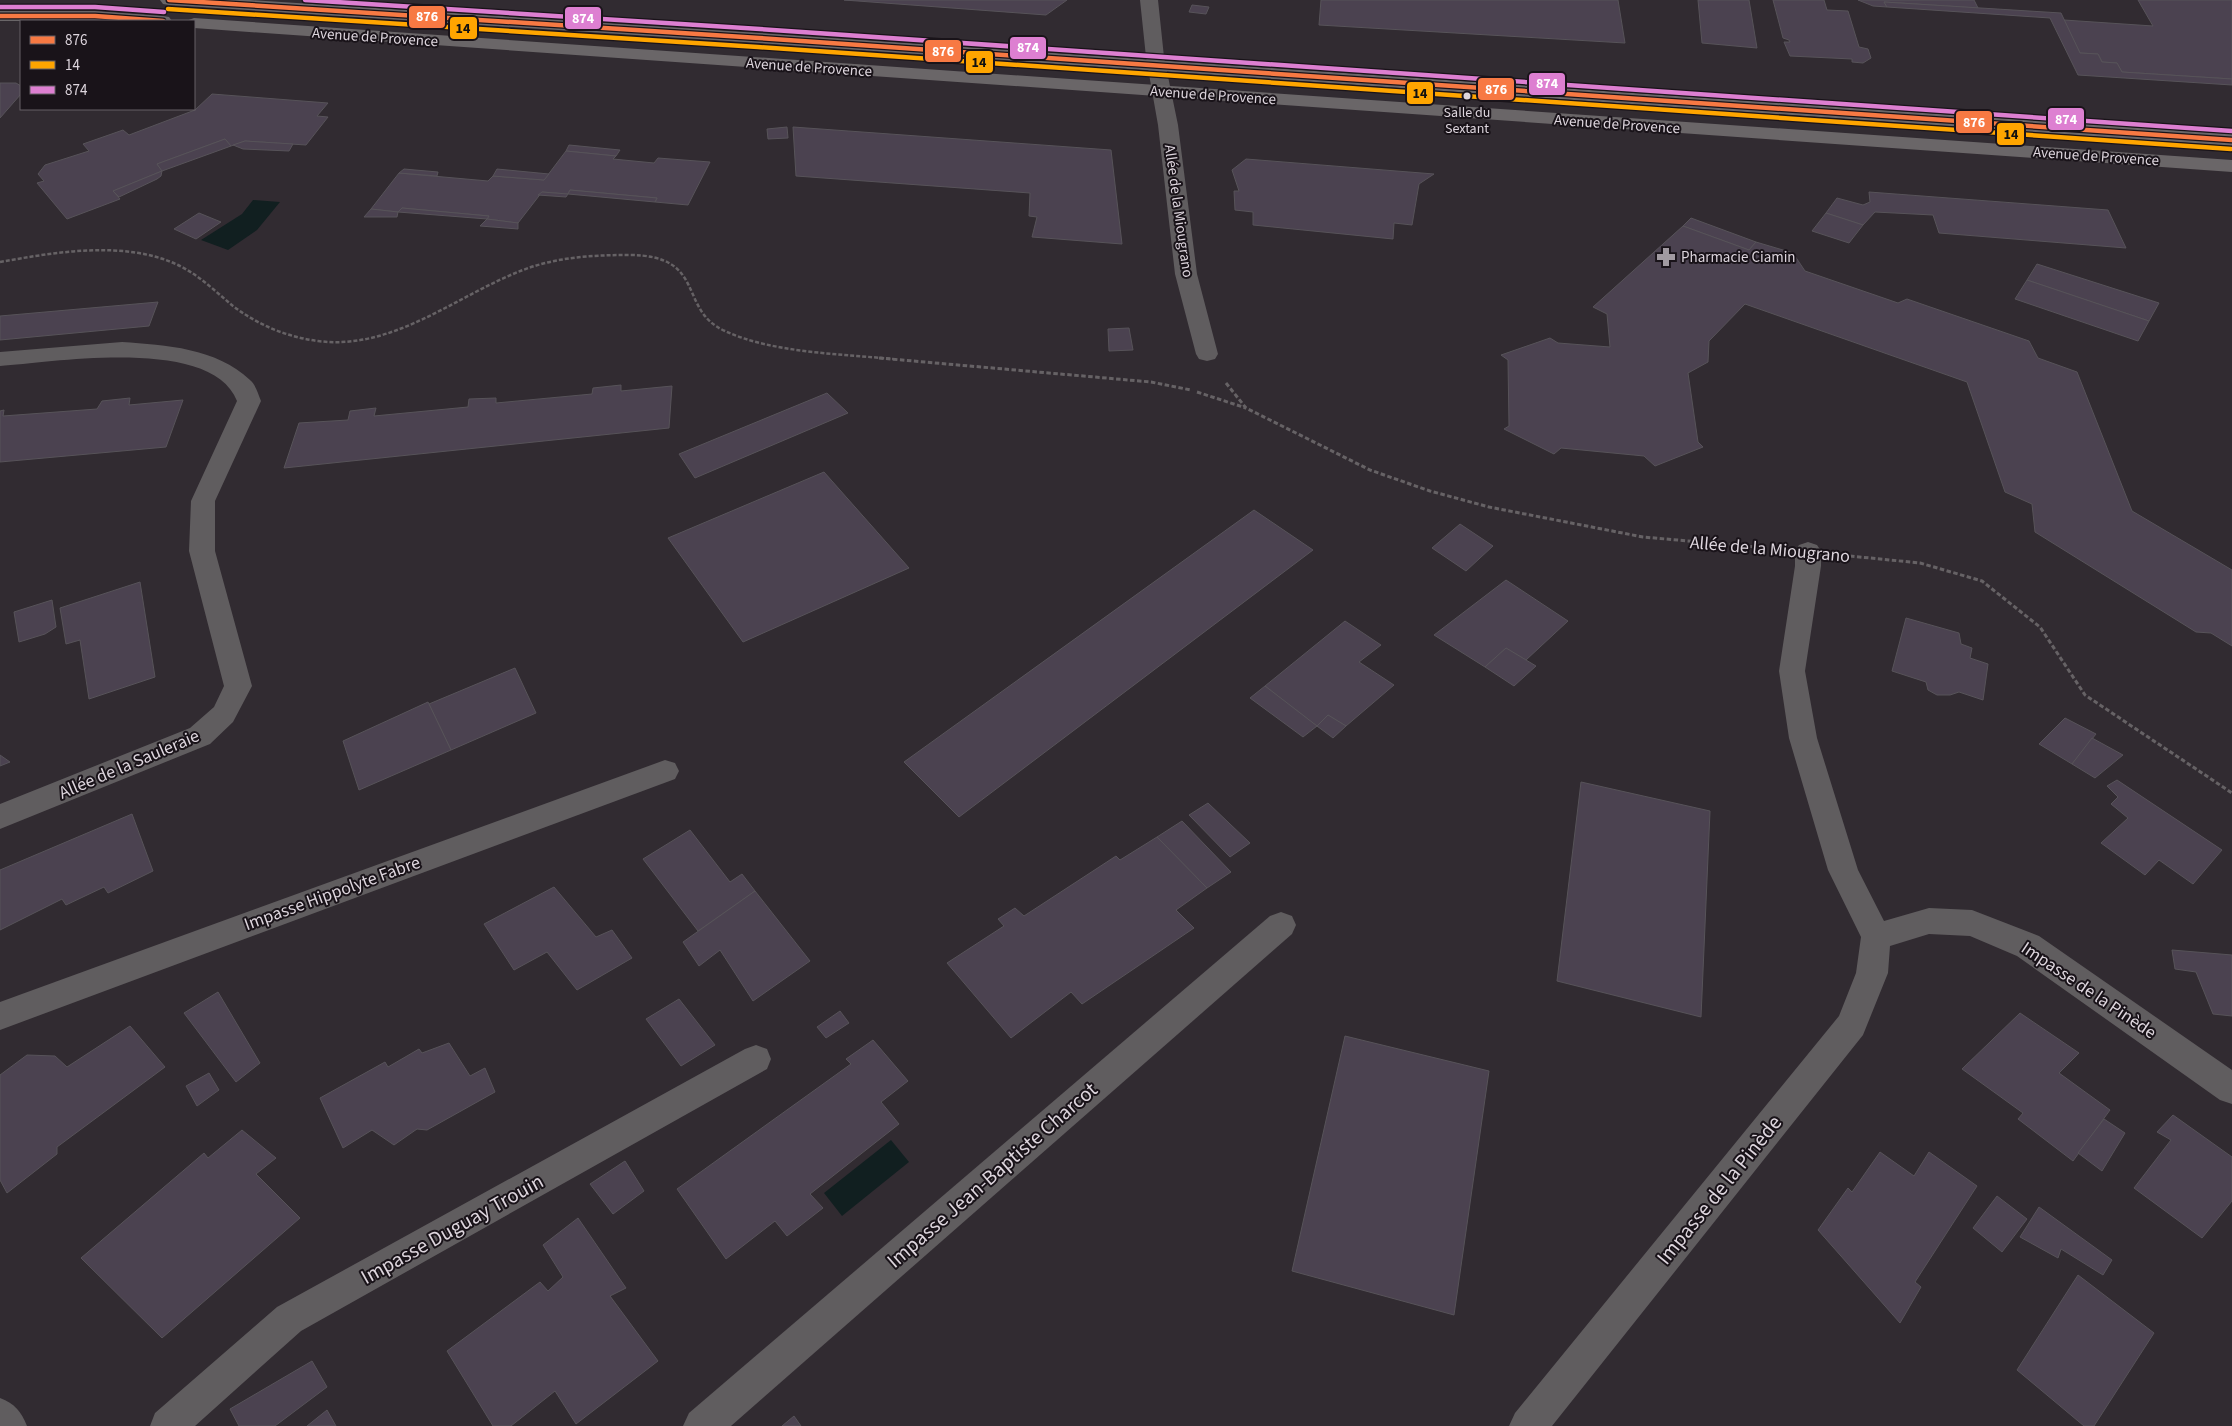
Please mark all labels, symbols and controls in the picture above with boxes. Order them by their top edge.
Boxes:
line badge: 876 [408,5,446,29]
line badge: 874 [564,6,602,30]
text: 876 [416,7,438,27]
text: 874 [572,9,595,29]
line badge: 14 [449,16,478,40]
text: 14 [456,19,471,39]
legend [20,20,195,110]
street label: Avenue de Provence [311,23,439,52]
text: 876 [65,30,87,51]
line badge: 874 [1009,36,1047,60]
text: 874 [1017,38,1040,58]
line badge: 876 [924,39,962,63]
text: 876 [932,42,954,62]
line badge: 14 [965,50,994,74]
street label: Avenue de Provence [745,53,873,82]
text: 14 [972,53,987,73]
text: 14 [65,55,80,76]
line badge: 874 [1528,72,1566,96]
text: 874 [1536,74,1559,94]
line badge: 876 [1477,77,1515,101]
text: 874 [65,80,88,101]
text: 876 [1485,80,1507,100]
street label: Avenue de Provence [1149,81,1277,110]
line badge: 14 [1406,81,1434,105]
text: 14 [1413,84,1428,104]
marker: Salle du Sextant [1462,91,1472,101]
place label: Salle du Sextant [1444,103,1490,139]
line badge: 874 [2047,107,2085,131]
street label: Avenue de Provence [1553,110,1681,139]
line badge: 876 [1955,110,1993,134]
text: 874 [2055,110,2078,130]
text: 876 [1963,113,1985,133]
line badge: 14 [1996,122,2025,146]
text: 14 [2004,125,2019,145]
street label: Avenue de Provence [2032,142,2160,171]
street label: Allée de la Miougrano [1159,143,1198,279]
pharmacy icon: Pharmacie Ciamin [1655,246,1677,268]
place label: Pharmacie Ciamin [1681,247,1796,268]
street label: Allée de la Miougrano [1689,530,1851,569]
street label: Allée de la Sauleraie [55,724,203,805]
street label: Impasse Hippolyte Fabre [241,850,424,937]
street label: Impasse de la Pinède [2016,936,2161,1045]
street label: Impasse Jean-Baptiste Charcot [880,1075,1104,1275]
street label: Impasse de la Pinède [1649,1109,1789,1271]
street label: Impasse Duguay Trouin [355,1166,549,1292]

